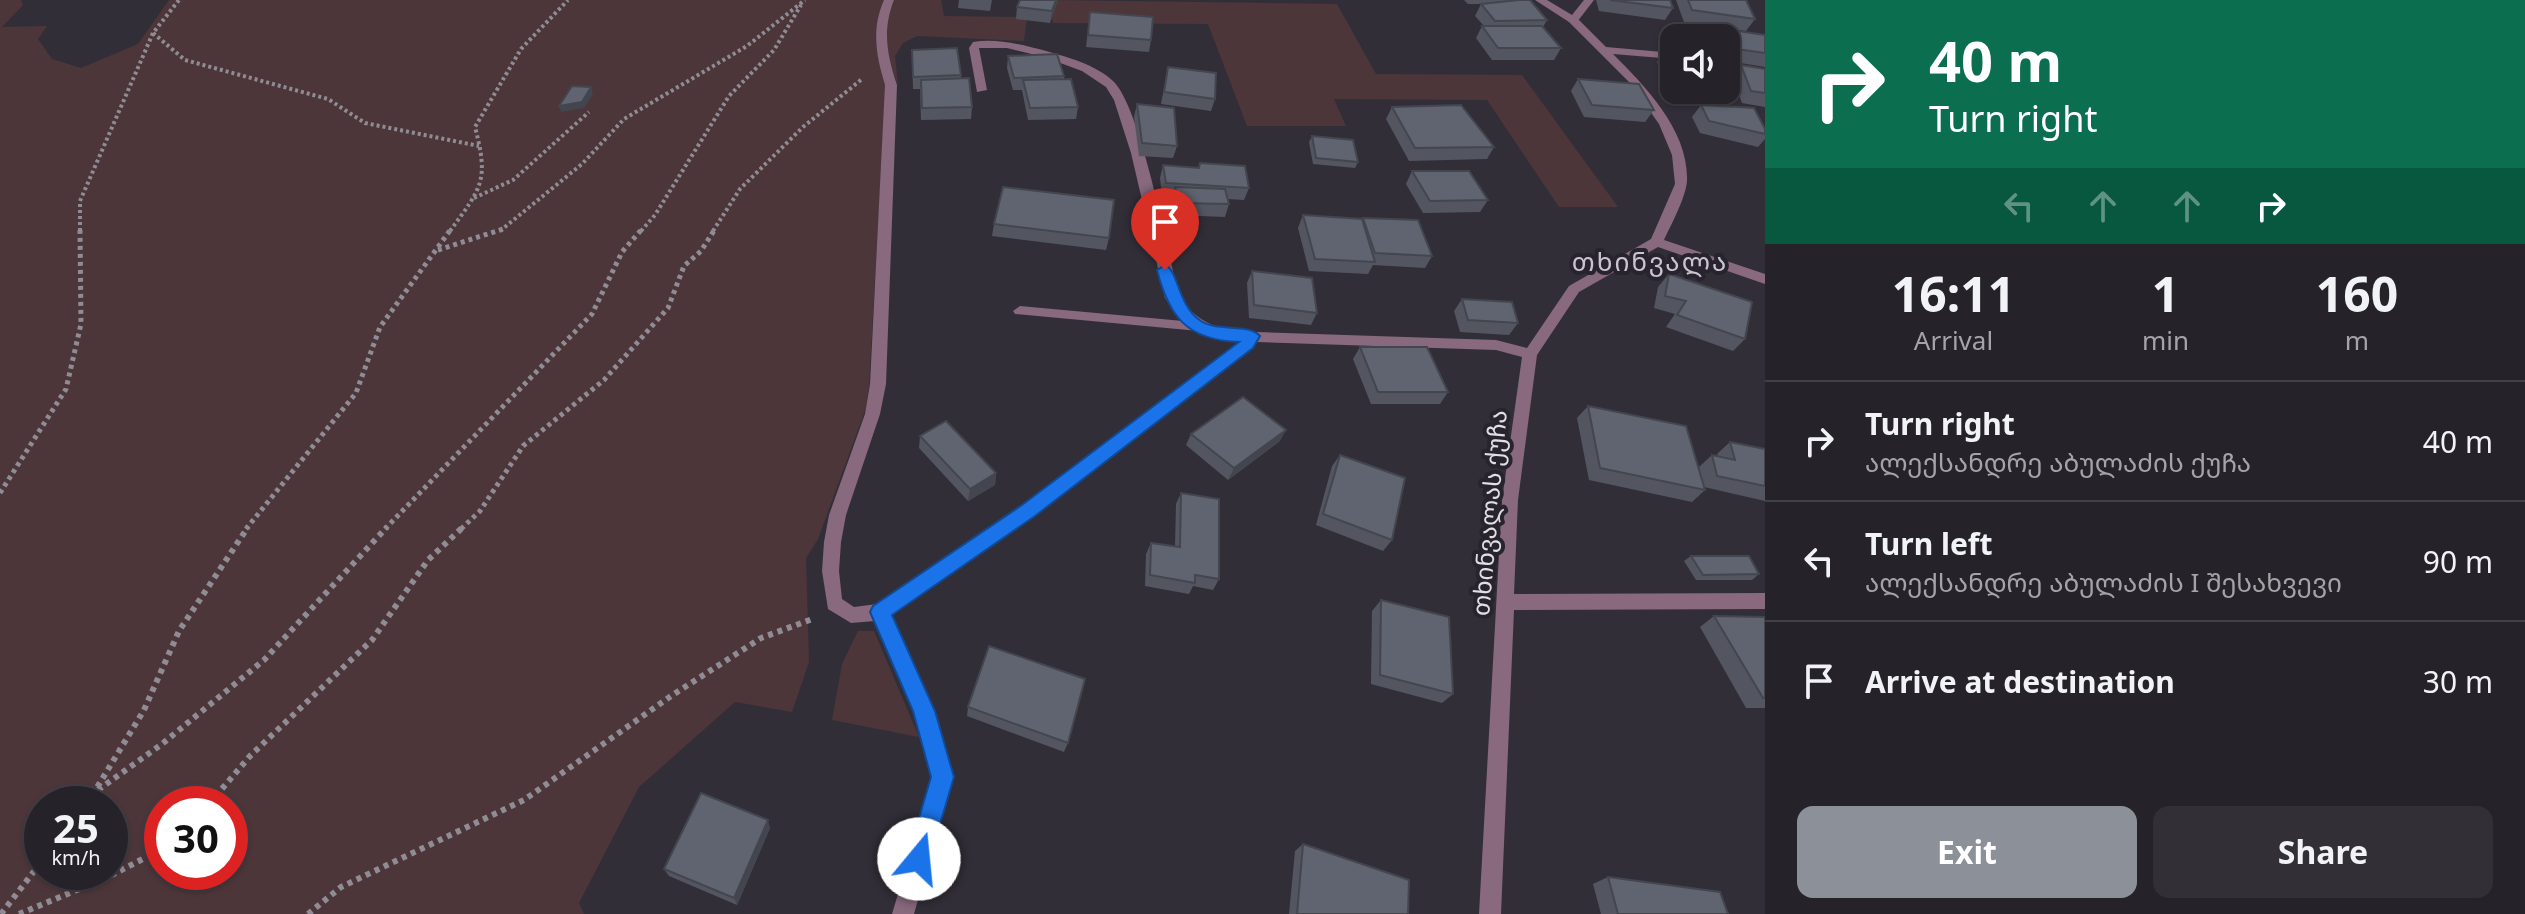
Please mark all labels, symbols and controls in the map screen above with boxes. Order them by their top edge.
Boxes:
text: 40 m [1929,22,2062,98]
map controls [1660,24,1740,104]
button: sound [1660,24,1740,104]
icon: right [1797,32,1901,136]
text: Turn right [1929,94,2097,143]
icon: left [1997,184,2041,228]
icon: ahead [2081,184,2125,228]
icon: ahead [2165,184,2209,228]
icon: right [2249,184,2293,228]
pin [1131,188,1199,270]
icon: arrive [1143,200,1187,244]
district label: თხინვალა [1572,243,1728,279]
text: 16:11 [1892,261,2015,326]
text: 1 [2152,261,2179,326]
text: 160 [2316,261,2398,326]
text: Arrival [1914,322,1993,358]
text: min [2142,322,2189,358]
text: m [2345,322,2369,358]
text: Turn right [1865,403,2015,444]
street label: თხინვალას ქუჩა [1463,409,1514,617]
icon: right [1797,419,1841,463]
text: 40 m [2423,421,2493,462]
text: ალექსანდრე აბულაძის ქუჩა [1865,444,2251,480]
text: Turn left [1865,523,1993,564]
icon: left [1797,539,1841,583]
text: 90 m [2423,541,2493,582]
text: ალექსანდრე აბულაძის I შესახვევი [1865,564,2342,600]
icon: arrive [1797,659,1841,703]
text: Arrive at destination [1865,661,2175,702]
text: 30 m [2423,661,2493,702]
speed limit sign: 30 [144,786,248,890]
text: 25 [53,800,99,855]
button: Exit [1797,806,2137,898]
button: Share [2153,806,2493,898]
position arrow [877,817,961,901]
text: km/h [51,844,101,871]

